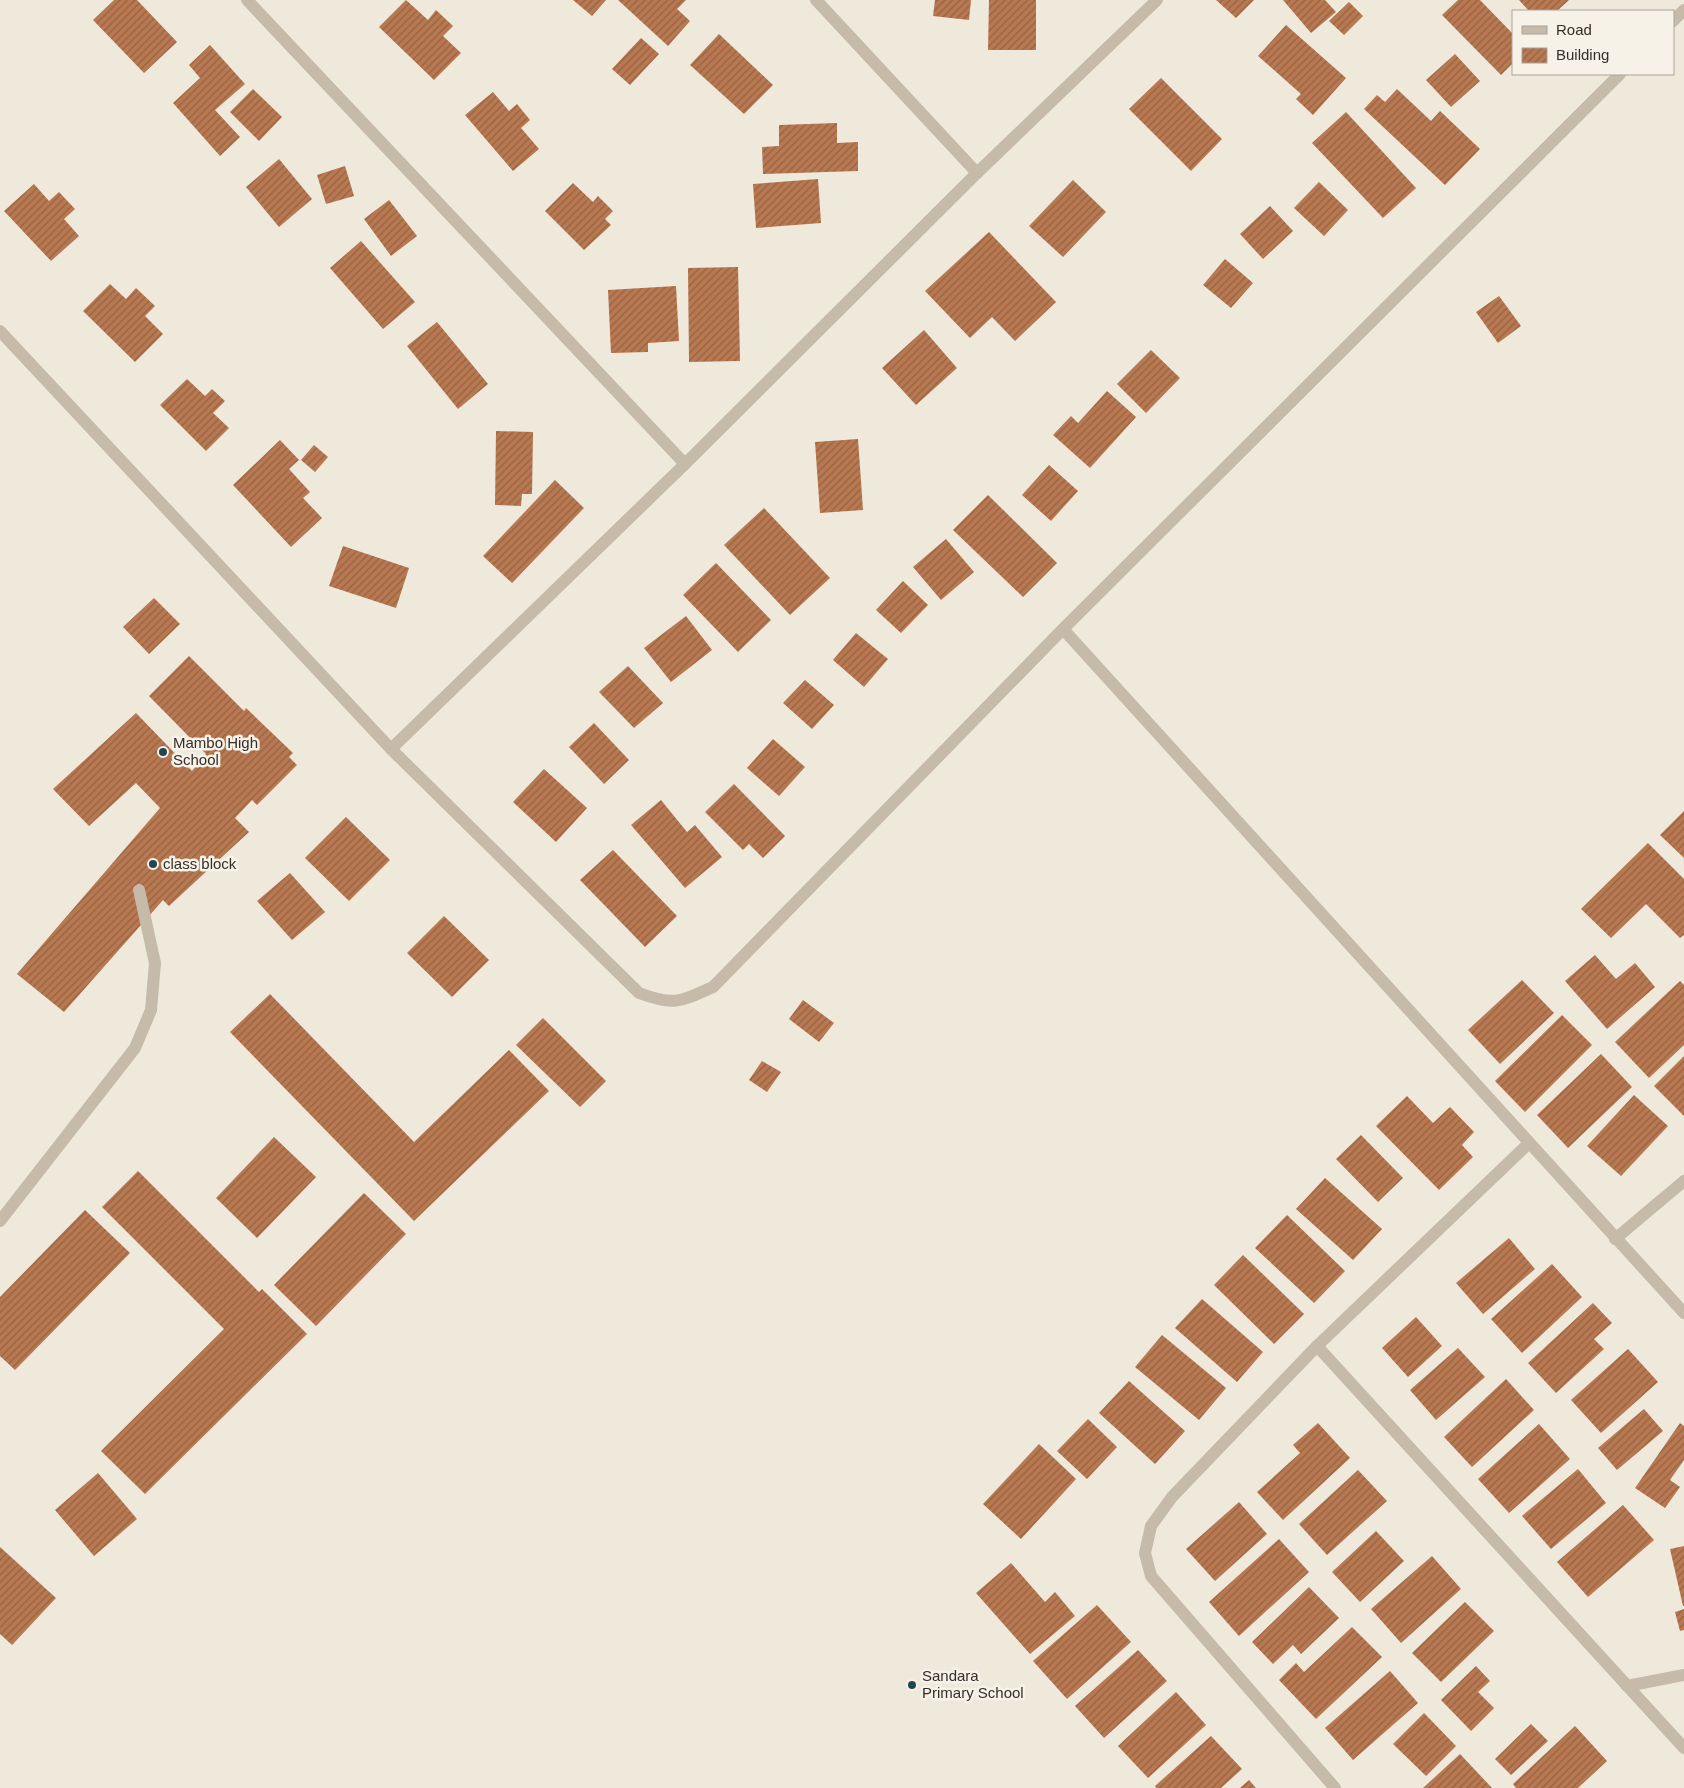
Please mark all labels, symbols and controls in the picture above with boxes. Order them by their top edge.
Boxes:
legend [1512,10,1674,75]
text: Road [1556,21,1592,38]
text: Building [1556,46,1609,63]
place label: Mambo High School [173,734,258,768]
marker: Mambo High School [157,746,169,758]
place label: class block [163,855,237,872]
marker: class block [147,858,159,870]
place label: Sandara Primary School [922,1667,1024,1701]
marker: Sandara Primary School [906,1679,918,1691]

